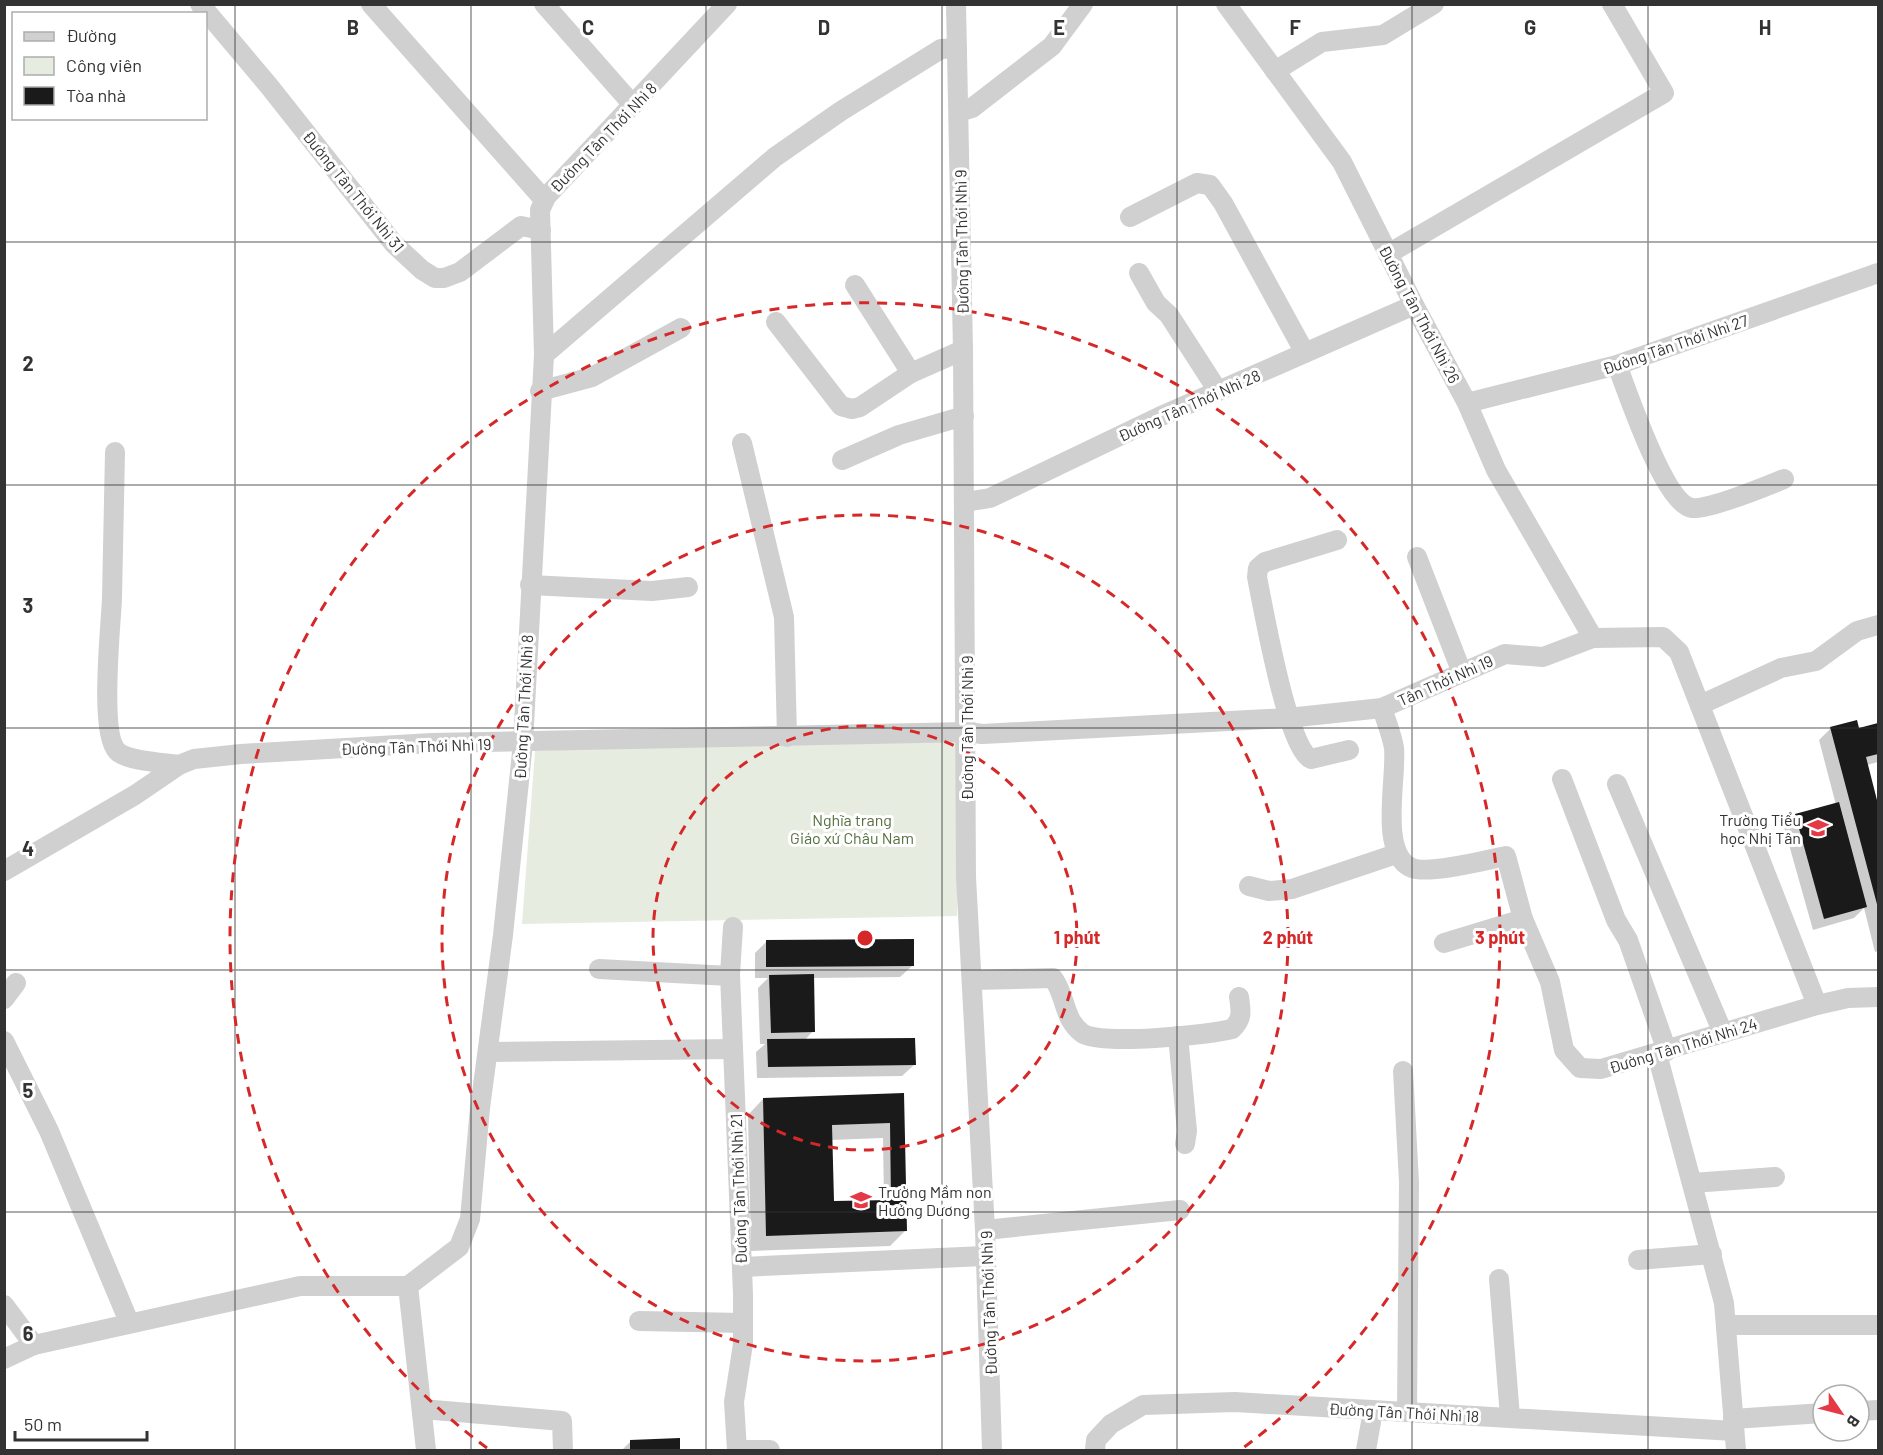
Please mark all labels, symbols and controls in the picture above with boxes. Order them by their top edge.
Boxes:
legend [12,12,207,120]
text: B [347,15,359,39]
text: C [582,15,594,39]
text: D [818,15,830,39]
text: E [1053,15,1065,39]
text: F [1289,15,1301,39]
text: G [1524,15,1536,39]
text: H [1759,15,1771,39]
text: Đường [66,24,117,46]
text: Công viên [66,54,142,76]
street label: Đường Tân Thới Nhì 8 [546,78,660,196]
text: Tòa nhà [66,84,126,106]
street label: Đường Tân Thới Nhì 31 [299,127,409,255]
street label: Đường Tân Thới Nhì 9 [950,169,972,315]
street label: Đường Tân Thới Nhì 26 [1376,242,1464,386]
street label: Đường Tân Thới Nhì 27 [1600,310,1751,378]
text: 2 [22,351,34,375]
street label: Đường Tân Thới Nhì 28 [1115,365,1263,445]
text: 3 [23,593,33,617]
street label: Đường Tân Thới Nhì 8 [510,634,536,780]
street label: Tân Thời Nhì 19 [1394,651,1496,709]
street label: Đường Tân Thới Nhì 9 [957,656,976,800]
street label: Đường Tân Thới Nhì 19 [340,734,492,758]
park label: Nghĩa trang Giáo xứ Châu Nam [790,810,914,847]
place label: Trường Tiểu học Nhị Tân [1719,810,1801,847]
school or university icon: Trường Tiểu học Nhị Tân [1806,816,1830,840]
text: 4 [22,836,34,860]
text: 1 phút [1054,926,1101,948]
text: 2 phút [1263,926,1313,948]
text: 3 phút [1475,926,1525,948]
centre of rings [855,928,875,948]
street label: Đường Tân Thới Nhì 24 [1607,1013,1759,1077]
text: 5 [23,1078,34,1102]
street label: Đường Tân Thới Nhì 21 [726,1113,750,1265]
place label: Trường Mầm non Hướng Dương [878,1182,992,1219]
school or university icon: Trường Mầm non Hướng Dương [849,1188,873,1212]
street label: Đường Tân Thới Nhì 9 [976,1230,1000,1376]
text: 6 [23,1321,34,1345]
north arrow [1811,1383,1871,1443]
street label: Đường Tân Thới Nhì 18 [1328,1399,1480,1425]
scale bar [15,1404,147,1442]
text: B [1843,1412,1864,1431]
text: 50 m [24,1413,62,1435]

